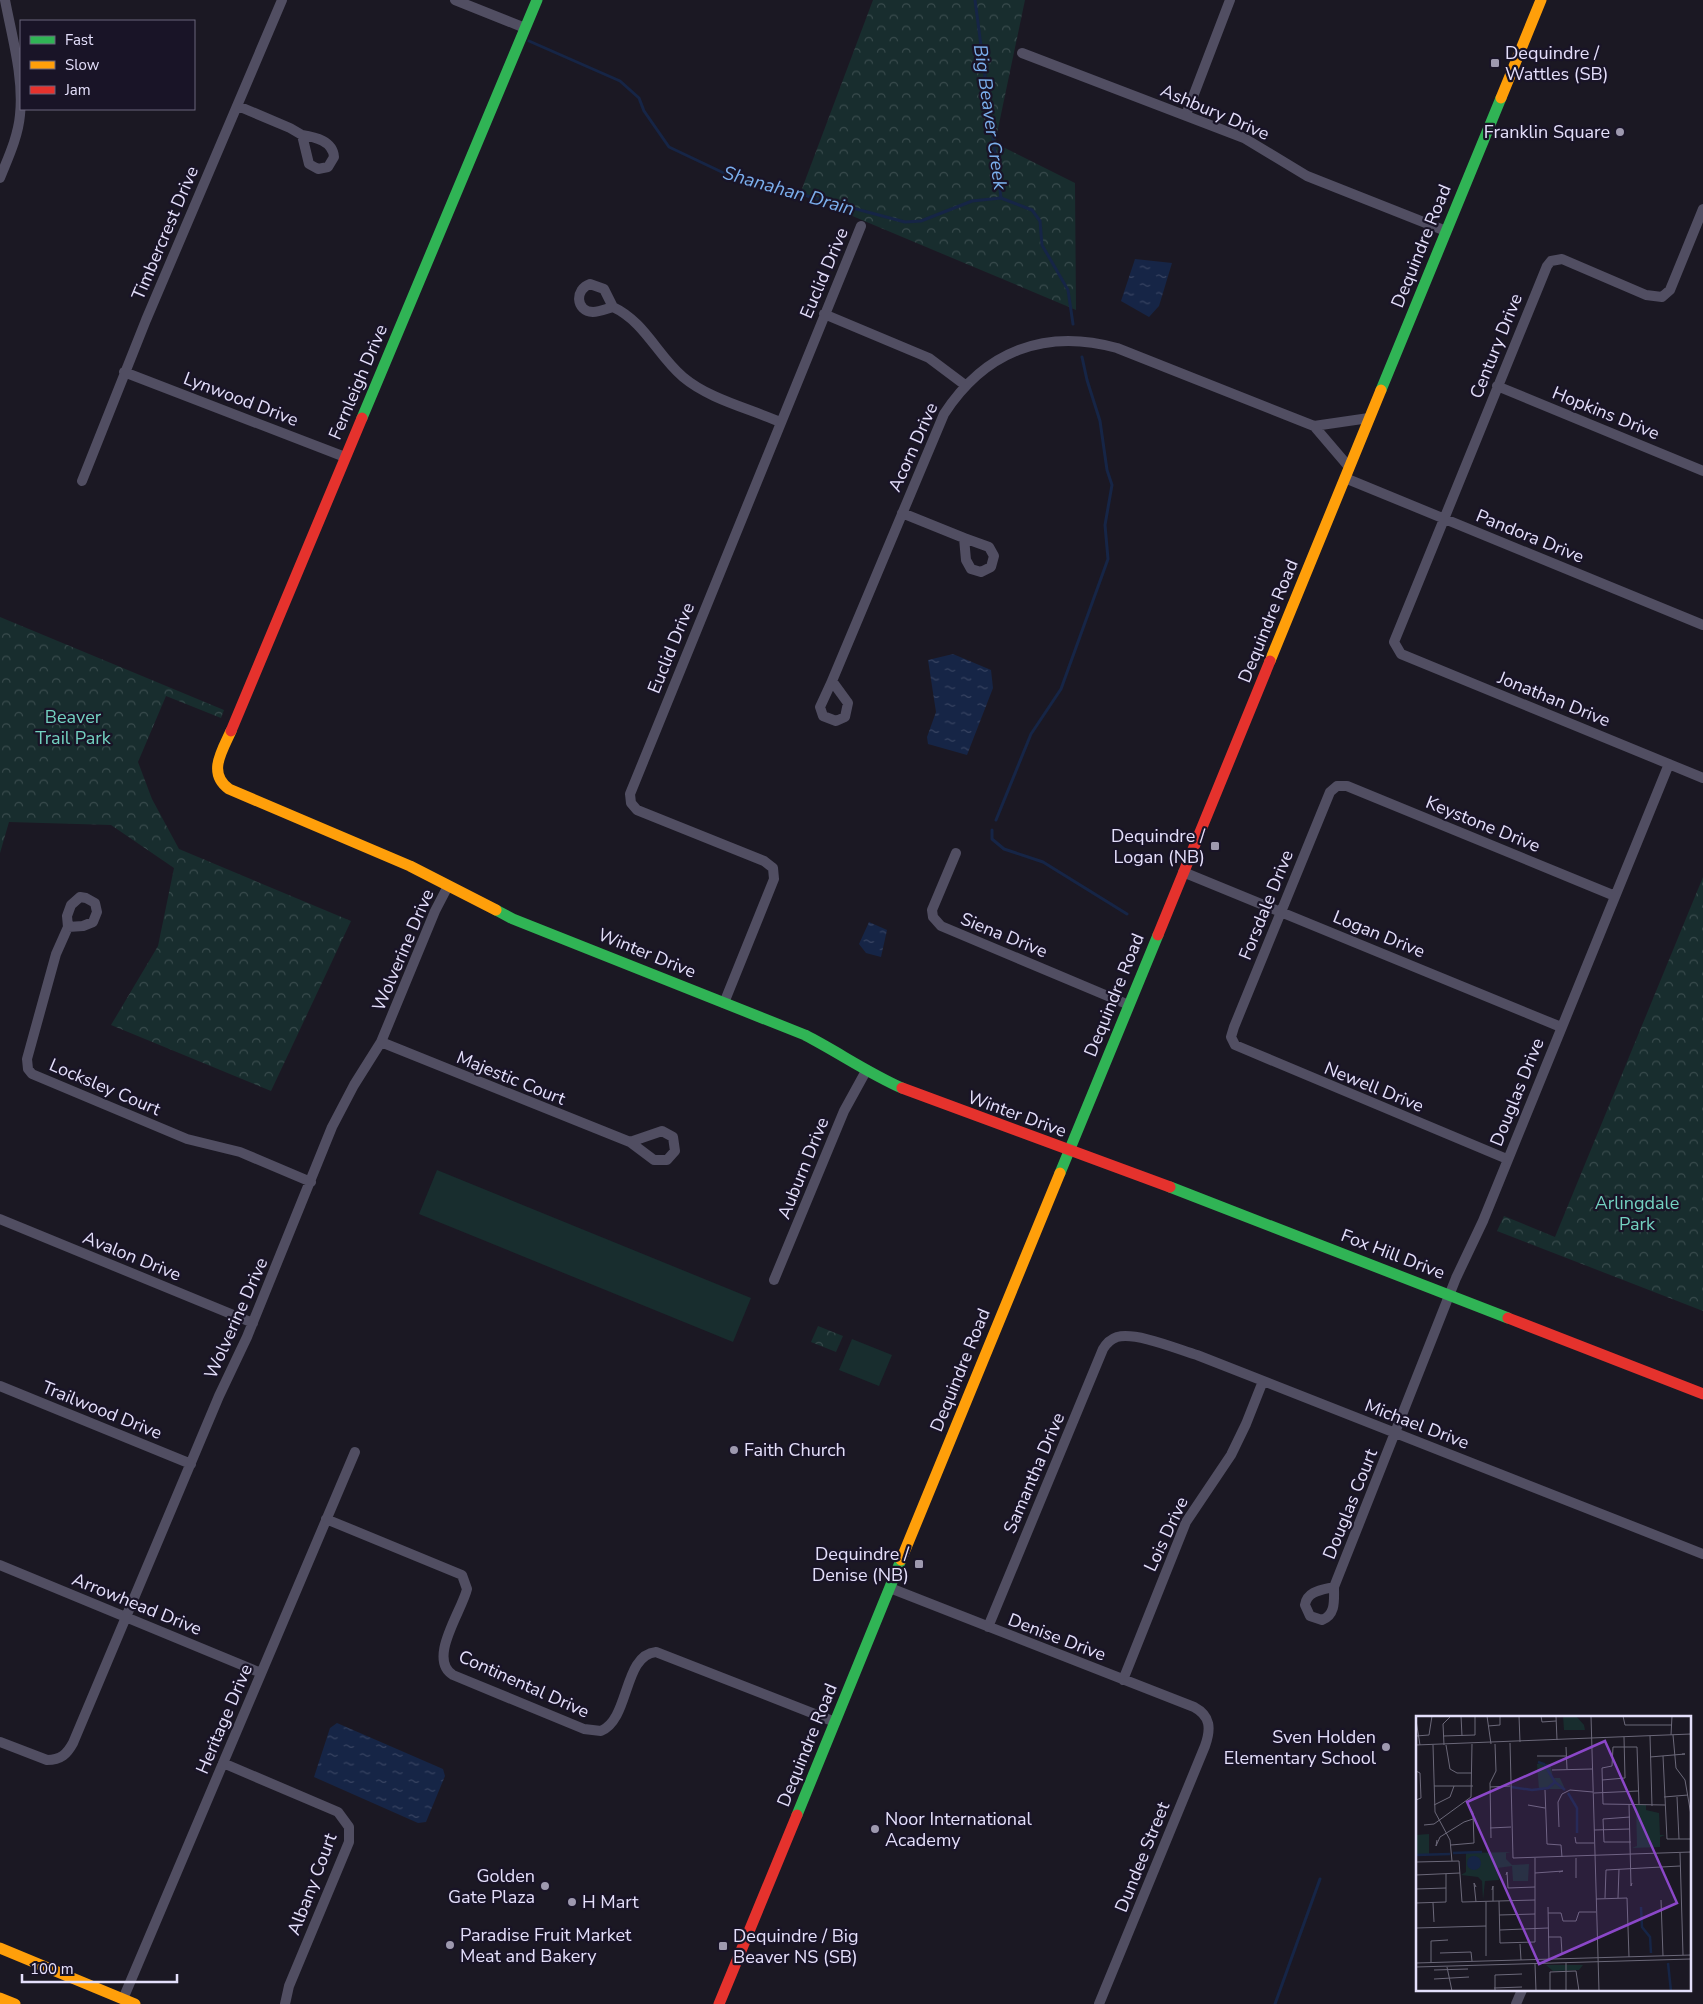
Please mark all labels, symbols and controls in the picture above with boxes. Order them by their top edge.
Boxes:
legend [20,20,195,110]
text: Fast [65,30,94,50]
place label: Dequindre / Wattles (SB) [1505,41,1608,86]
water label: Big Beaver Creek [967,43,1013,192]
text: Slow [65,55,100,75]
marker: Dequindre / Wattles (SB) [1489,57,1501,69]
street label: Ashbury Drive [1157,78,1273,146]
text: Jam [64,80,91,100]
place label: Franklin Square [1484,120,1610,144]
marker: Franklin Square [1614,126,1626,138]
water label: Shanahan Drain [720,160,858,222]
street label: Timbercrest Drive [126,162,204,304]
street label: Dequindre Road [1385,181,1457,311]
street label: Euclid Drive [794,224,854,322]
street label: Century Drive [1464,290,1528,402]
street label: Fernleigh Drive [323,321,393,443]
street label: Lynwood Drive [180,366,302,432]
street label: Hopkins Drive [1549,381,1663,445]
street label: Acorn Drive [883,399,943,495]
street label: Pandora Drive [1472,503,1588,569]
street label: Dequindre Road [1232,556,1304,686]
street label: Euclid Drive [642,599,700,697]
street label: Jonathan Drive [1493,665,1614,732]
park label: Beaver Trail Park [35,705,112,750]
street label: Keystone Drive [1422,790,1544,858]
place label: Dequindre / Logan (NB) [1111,824,1206,869]
marker: Dequindre / Logan (NB) [1209,840,1221,852]
street label: Forsdale Drive [1233,846,1299,964]
street label: Wolverine Drive [366,885,440,1015]
street label: Logan Drive [1329,905,1429,963]
street label: Siena Drive [957,907,1051,963]
street label: Winter Drive [594,922,700,984]
street label: Dequindre Road [1078,930,1150,1060]
street label: Douglas Drive [1484,1034,1550,1150]
street label: Majestic Court [453,1045,570,1111]
street label: Locksley Court [46,1053,165,1122]
street label: Newell Drive [1321,1056,1427,1118]
street label: Winter Drive [964,1085,1070,1143]
street label: Auburn Drive [772,1114,834,1222]
park label: Arlingdale Park [1595,1191,1679,1236]
street label: Fox Hill Drive [1338,1223,1448,1285]
street label: Avalon Drive [79,1225,185,1287]
street label: Wolverine Drive [199,1254,273,1382]
street label: Dequindre Road [924,1305,996,1435]
street label: Trailwood Drive [38,1375,166,1445]
street label: Michael Drive [1361,1393,1473,1455]
street label: Samantha Drive [998,1409,1070,1537]
place label: Faith Church [744,1438,846,1462]
marker: Faith Church [728,1444,740,1456]
street label: Douglas Court [1317,1445,1383,1563]
street label: Lois Drive [1138,1493,1194,1575]
place label: Dequindre / Denise (NB) [812,1542,910,1587]
marker: Dequindre / Denise (NB) [913,1558,925,1570]
street label: Arrowhead Drive [69,1567,205,1641]
street label: Denise Drive [1005,1607,1109,1667]
street label: Continental Drive [455,1644,593,1724]
street label: Heritage Drive [190,1660,258,1778]
street label: Dequindre Road [771,1680,843,1810]
inset map [1416,1716,1690,1992]
place label: Sven Holden Elementary School [1224,1725,1377,1770]
marker: Sven Holden Elementary School [1380,1741,1392,1753]
street label: Dundee Street [1109,1798,1175,1916]
place label: Noor International Academy [885,1807,1032,1852]
marker: Noor International Academy [869,1823,881,1835]
street label: Albany Court [282,1829,343,1938]
place label: Golden Gate Plaza [448,1864,535,1909]
marker: Golden Gate Plaza [539,1880,551,1892]
place label: H Mart [582,1890,639,1914]
marker: H Mart [566,1896,578,1908]
place label: Paradise Fruit Market Meat and Bakery [460,1923,632,1968]
place label: Dequindre / Big Beaver NS (SB) [733,1924,859,1969]
marker: Paradise Fruit Market Meat and Bakery [444,1939,456,1951]
marker: Dequindre / Big Beaver NS (SB) [717,1940,729,1952]
scale bar [22,1952,178,1984]
text: 100 m [30,1959,74,1979]

